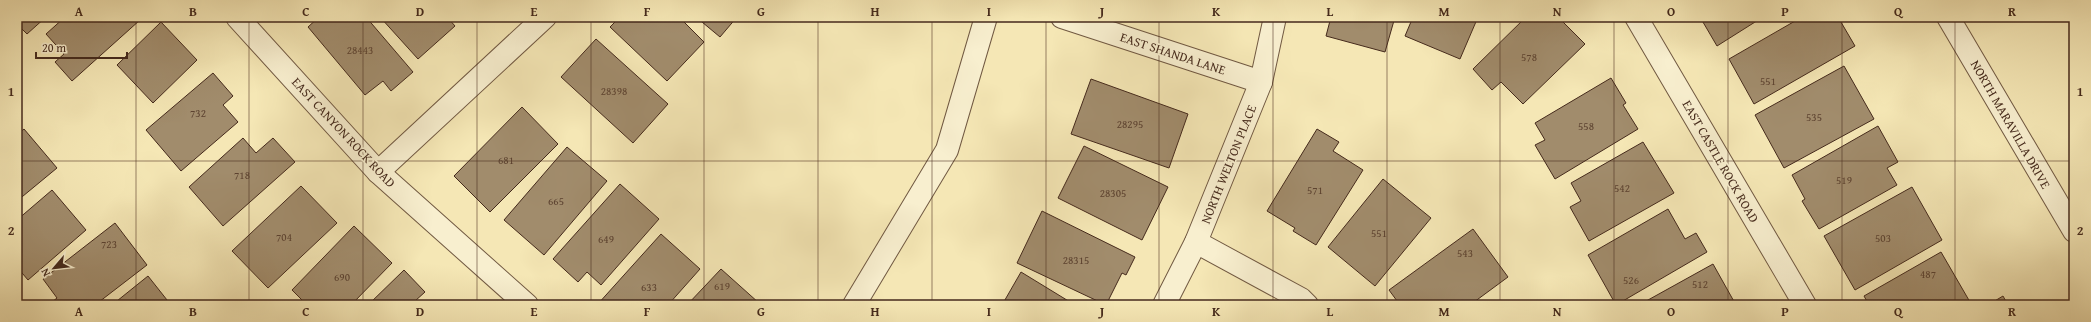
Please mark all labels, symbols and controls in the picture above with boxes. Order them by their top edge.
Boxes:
text: A [75,2,84,21]
text: B [189,2,197,21]
text: C [302,2,310,21]
text: D [416,2,424,21]
text: E [531,2,538,21]
text: F [644,2,651,21]
text: G [757,2,765,21]
text: H [870,2,880,21]
text: I [987,2,991,21]
text: J [1098,2,1105,21]
text: K [1212,2,1221,21]
text: L [1327,2,1334,21]
text: M [1438,2,1450,21]
text: N [1553,2,1562,21]
text: O [1667,2,1675,21]
text: P [1781,2,1789,21]
text: Q [1894,2,1904,21]
text: R [2008,2,2017,21]
street label: EAST SHANDA LANE [1118,27,1228,80]
scale bar [36,34,127,60]
text: 20 m [42,39,66,56]
house number: 28443 [347,42,373,58]
house number: 578 [1521,49,1537,65]
street label: NORTH MARAVILLA DRIVE [1966,56,2055,192]
street label: EAST CANYON ROCK ROAD [287,73,400,192]
house number: 551 [1760,73,1776,89]
text: 1 [8,82,14,101]
text: 1 [2077,82,2083,101]
house number: 28398 [601,83,627,99]
street label: EAST CASTLE ROCK ROAD [1678,96,1764,226]
street label: NORTH WELTON PLACE [1196,101,1261,227]
house number: 732 [190,105,206,121]
house number: 535 [1806,109,1822,125]
house number: 28295 [1117,116,1143,132]
house number: 558 [1578,118,1594,134]
house number: 681 [498,152,514,168]
house number: 718 [234,167,250,183]
house number: 519 [1836,172,1852,188]
house number: 542 [1614,180,1630,196]
house number: 571 [1307,182,1323,198]
house number: 28305 [1100,185,1126,201]
house number: 665 [548,193,564,209]
text: 2 [8,221,15,240]
text: 2 [2077,221,2084,240]
house number: 551 [1371,225,1387,241]
house number: 704 [276,229,292,245]
house number: 503 [1875,230,1891,246]
house number: 649 [598,231,614,247]
house number: 723 [101,236,117,252]
house number: 543 [1457,245,1473,261]
north arrow [34,248,74,288]
house number: 28315 [1063,252,1089,268]
text: N [36,265,54,280]
house number: 487 [1920,266,1936,282]
house number: 690 [334,269,350,285]
house number: 526 [1623,272,1639,288]
house number: 512 [1692,276,1708,292]
house number: 619 [714,278,730,294]
house number: 633 [641,279,657,295]
text: A [75,302,84,321]
text: B [189,302,197,321]
text: C [302,302,310,321]
text: D [416,302,424,321]
text: E [531,302,538,321]
text: F [644,302,651,321]
text: G [757,302,765,321]
text: H [870,302,880,321]
text: I [987,302,991,321]
text: J [1098,302,1105,321]
text: K [1212,302,1221,321]
text: L [1327,302,1334,321]
text: M [1438,302,1450,321]
text: N [1553,302,1562,321]
text: O [1667,302,1675,321]
text: P [1781,302,1789,321]
text: Q [1894,302,1904,321]
text: R [2008,302,2017,321]

